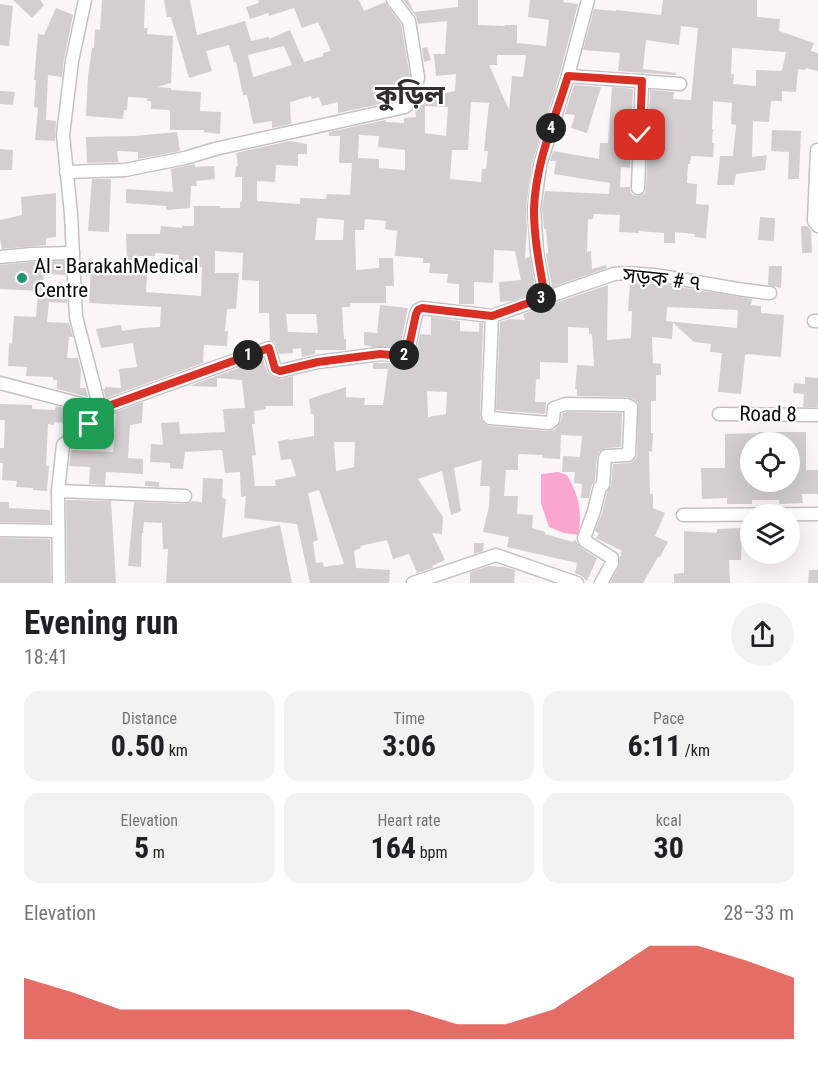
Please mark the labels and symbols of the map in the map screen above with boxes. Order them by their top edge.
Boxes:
district label: কুড়িল [374,79,445,112]
pin [614,109,665,160]
pin: 4 [536,113,566,143]
place label: Al - BarakahMedical Centre [34,254,199,302]
street label: সড়ক # ৭ [621,263,702,295]
marker: Al - BarakahMedical Centre [15,271,29,285]
pin: 3 [526,283,556,313]
pin: 1 [233,340,263,370]
pin: 2 [389,340,419,370]
pin [63,398,114,449]
street label: Road 8 [739,402,797,426]

